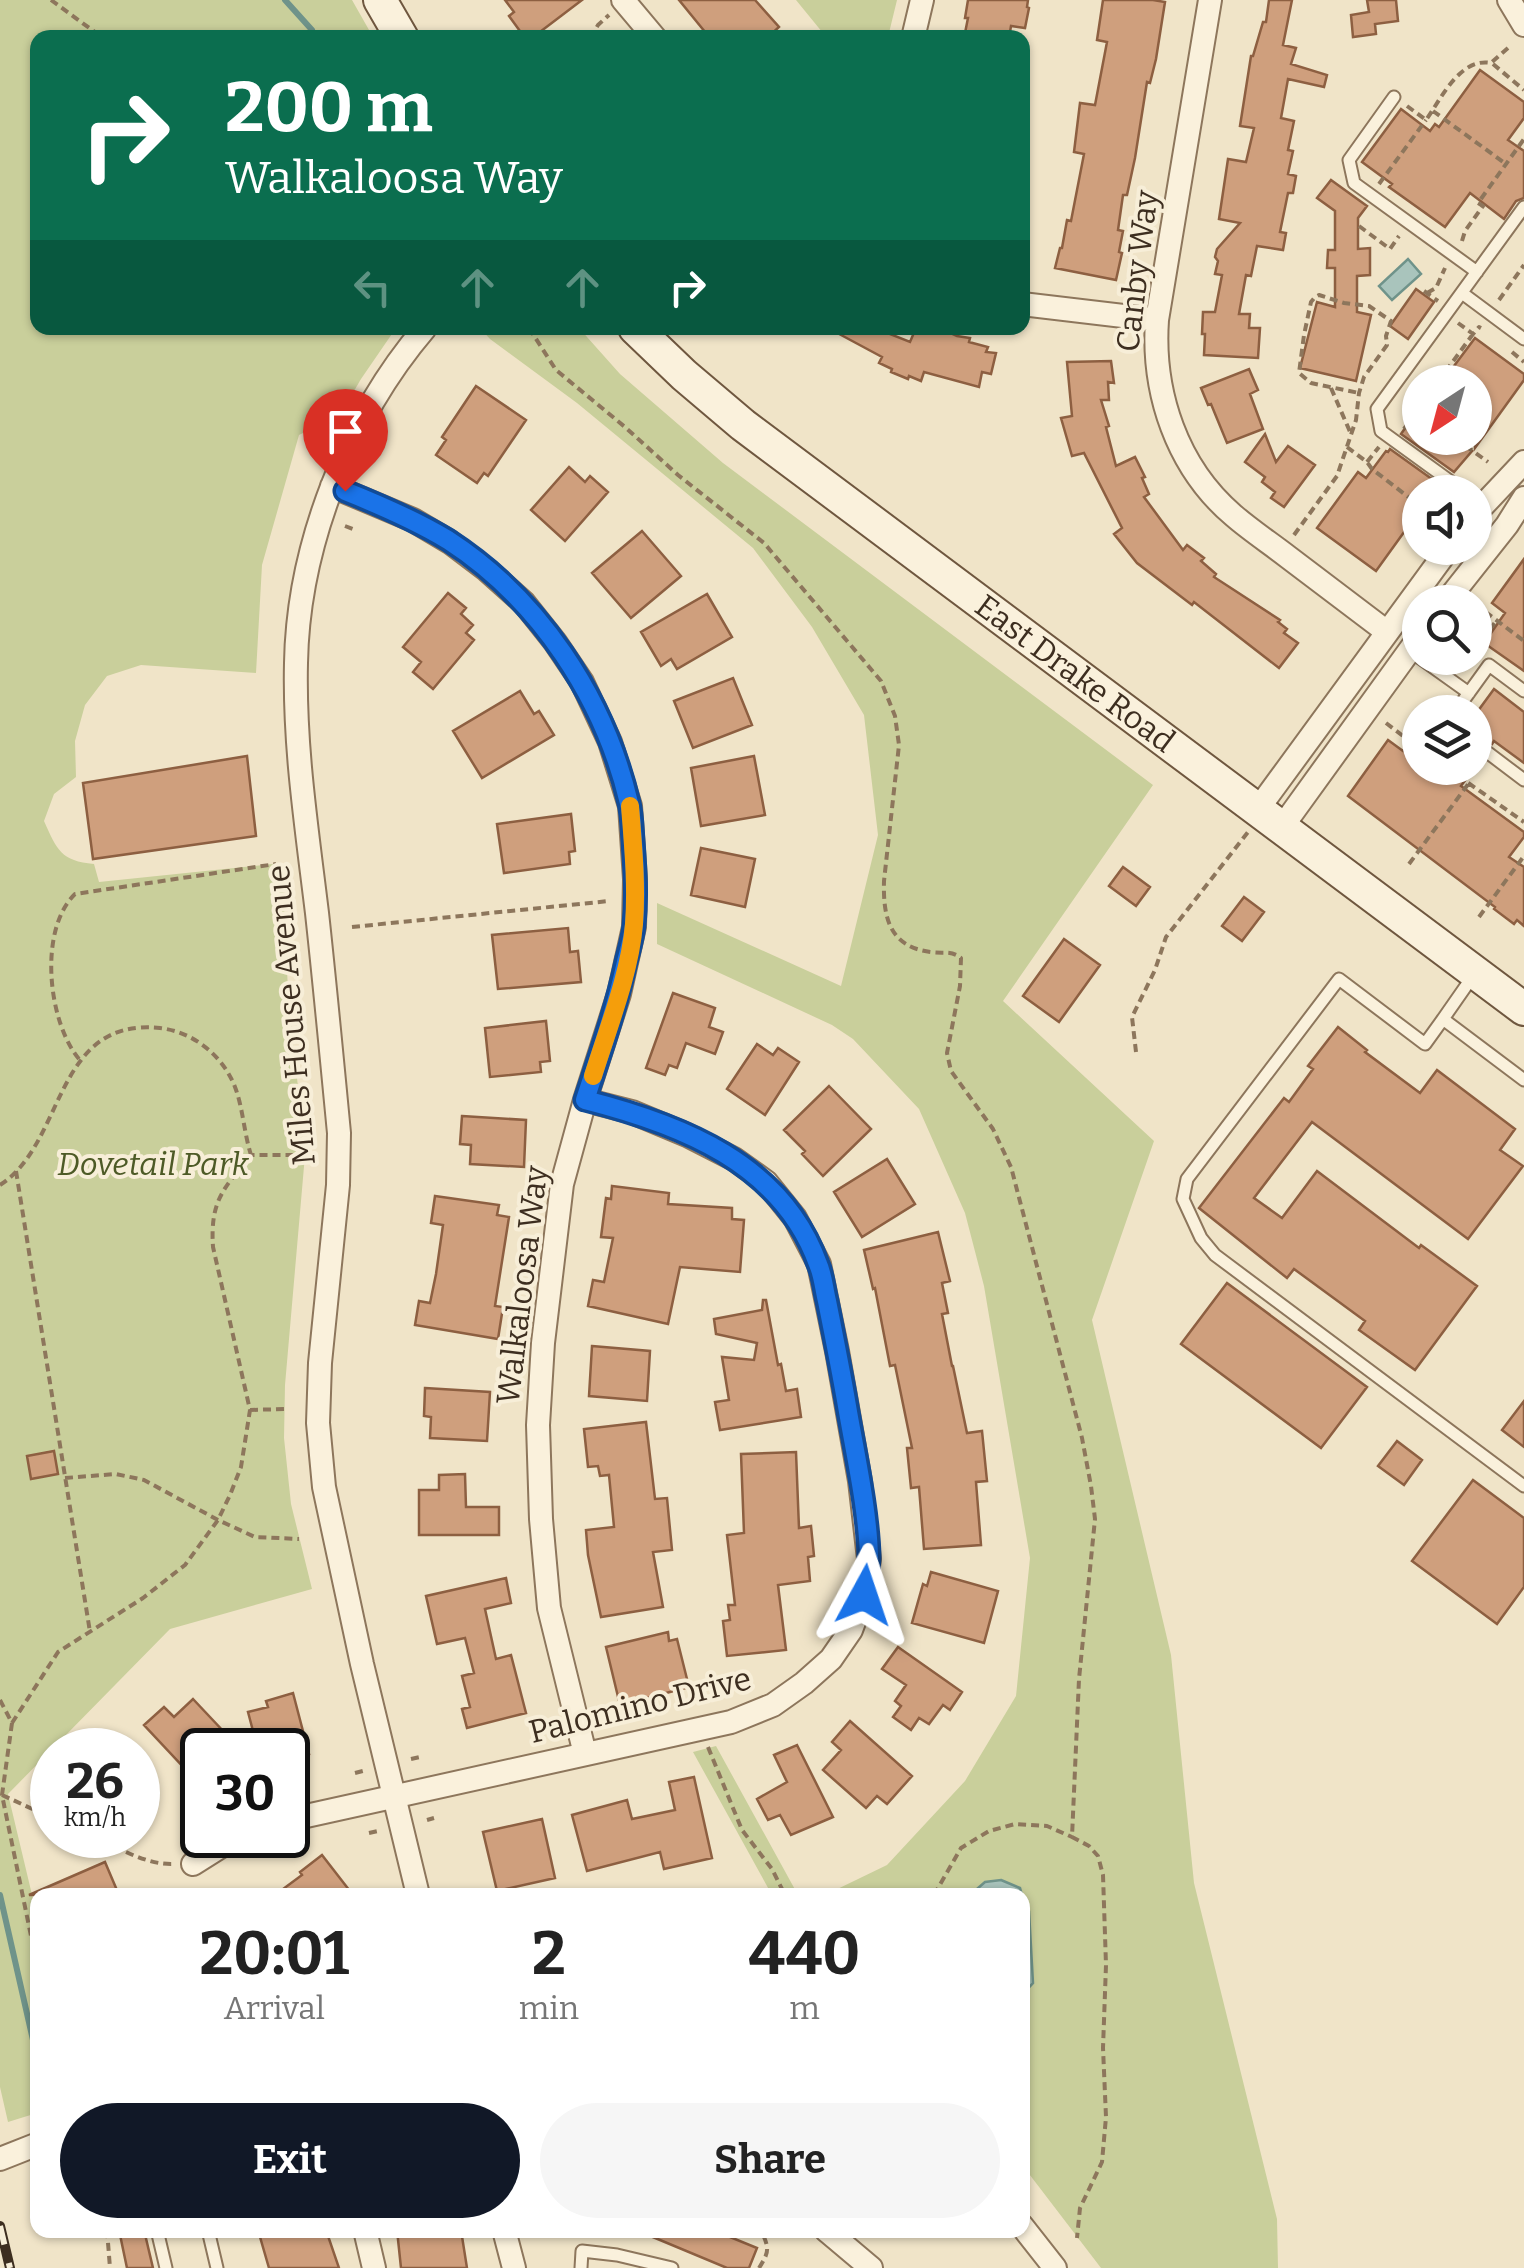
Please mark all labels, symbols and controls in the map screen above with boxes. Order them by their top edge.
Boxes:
text: 200 m [225,66,433,150]
icon: right [60,70,190,200]
text: Walkaloosa Way [225,151,563,205]
street label: Canby Way [1108,187,1166,354]
icon: left [345,260,400,315]
icon: ahead [450,260,505,315]
icon: ahead [555,260,610,315]
icon: right [660,260,715,315]
north arrow [1402,365,1492,455]
map controls [1402,365,1492,785]
pin [303,389,388,492]
icon: arrive [318,404,373,459]
button: sound [1402,475,1492,565]
button: search [1402,585,1492,675]
street label: East Drake Road [968,586,1182,760]
button: layers [1402,695,1492,785]
street label: Miles House Avenue [259,863,323,1167]
park label: Dovetail Park [57,1145,249,1183]
street label: Walkaloosa Way [488,1162,556,1407]
position arrow [812,1543,916,1647]
street label: Palomino Drive [525,1659,755,1751]
speed limit sign: 30 [180,1728,310,1858]
text: 26 [66,1751,124,1811]
text: km/h [64,1803,126,1833]
text: 20:01 [200,1918,349,1990]
text: 2 [532,1918,566,1990]
text: 440 [749,1918,860,1990]
text: Arrival [224,1989,325,2027]
text: min [519,1989,579,2027]
text: m [789,1989,820,2027]
button: Exit [60,2103,520,2218]
button: Share [540,2103,1000,2218]

